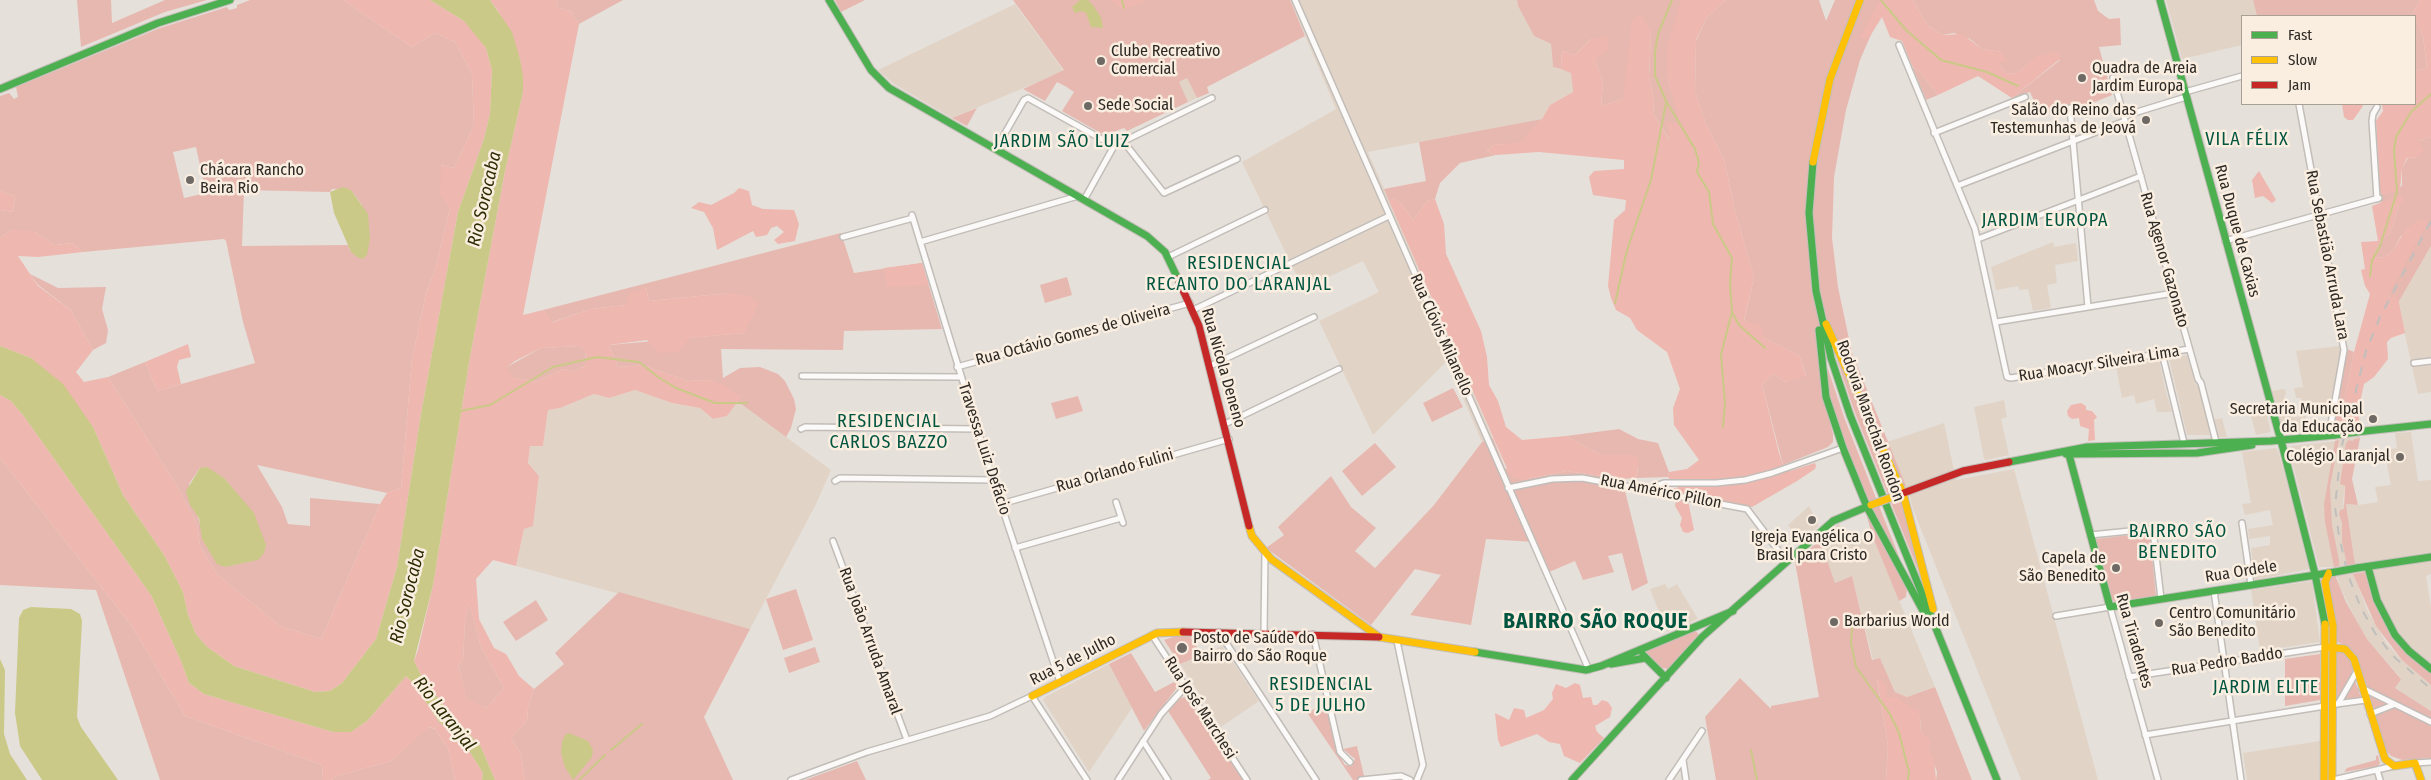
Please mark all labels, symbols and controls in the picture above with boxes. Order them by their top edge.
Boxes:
legend [2241,15,2416,105]
text: Fast [2288,26,2312,44]
place label: Clube Recreativo Comercial [1111,42,1220,80]
text: Slow [2288,51,2317,69]
marker: Clube Recreativo Comercial [1095,55,1107,67]
place label: Quadra de Areia Jardim Europa [2092,59,2197,97]
marker: Quadra de Areia Jardim Europa [2076,72,2088,84]
text: Jam [2288,76,2311,94]
place label: Sede Social [1098,96,1173,116]
marker: Sede Social [1082,100,1094,112]
place label: Salão do Reino das Testemunhas de Jeová [1990,101,2136,139]
marker: Salão do Reino das Testemunhas de Jeová [2140,114,2152,126]
district label: VILA FÉLIX [2204,129,2290,151]
district label: JARDIM SÃO LUIZ [992,131,1132,153]
water label: Rio Sorocaba [464,149,506,249]
place label: Chácara Rancho Beira Rio [200,161,304,199]
street label: Rua Duque de Caxias [2210,163,2264,299]
street label: Rua Sebastião Arruda Lara [2301,168,2353,342]
marker: Chácara Rancho Beira Rio [184,174,196,186]
street label: Rua Agenor Gazonato [2136,190,2192,330]
district label: JARDIM EUROPA [1980,210,2110,232]
district label: RESIDENCIAL RECANTO DO LARANJAL [1144,253,1334,296]
street label: Rua Clóvis Milanello [1406,271,1476,399]
street label: Rua Octávio Gomes de Oliveira [974,300,1172,370]
street label: Rua Nicola Deneno [1197,306,1249,430]
street label: Rodovia Marechal Rondon [1832,338,1908,504]
street label: Rua Moacyr Silveira Lima [2017,342,2181,386]
street label: Travessa Luiz Defácio [954,381,1014,517]
place label: Secretaria Municipal da Educação [2230,400,2363,438]
district label: RESIDENCIAL CARLOS BAZZO [828,411,950,454]
marker: Secretaria Municipal da Educação [2367,413,2379,425]
street label: Rua Orlando Fulini [1054,445,1176,497]
place label: Colégio Laranjal [2286,447,2390,467]
marker: Colégio Laranjal [2394,451,2406,463]
street label: Rua Américo Pillon [1599,471,1723,513]
marker: Igreja Evangélica O Brasil para Cristo [1806,514,1818,526]
district label: BAIRRO SÃO BENEDITO [2128,521,2228,564]
place label: Igreja Evangélica O Brasil para Cristo [1751,528,1873,566]
water label: Rio Sorocaba [386,546,430,646]
place label: Capela de São Benedito [2019,549,2106,587]
street label: Rua Ordele [2204,557,2278,587]
marker: Capela de São Benedito [2110,562,2122,574]
street label: Rua João Arruda Amaral [834,565,906,717]
street label: Rua Tiradentes [2111,591,2157,691]
place label: Centro Comunitário São Benedito [2169,604,2296,642]
district label: BAIRRO SÃO ROQUE [1501,609,1691,635]
place label: Barbarius World [1844,612,1950,632]
marker: Barbarius World [1828,616,1840,628]
marker: Centro Comunitário São Benedito [2153,617,2165,629]
place label: Posto de Saúde do Bairro do São Roque [1193,629,1327,667]
street label: Rua 5 de Julho [1027,630,1119,690]
marker: Posto de Saúde do Bairro do São Roque [1175,641,1189,655]
street label: Rua Pedro Baddo [2170,644,2284,680]
street label: Rua José Marchesi [1160,653,1240,763]
water label: Rio Laranjal [408,673,480,755]
district label: RESIDENCIAL 5 DE JULHO [1268,674,1374,716]
district label: JARDIM ELITE [2211,677,2321,699]

